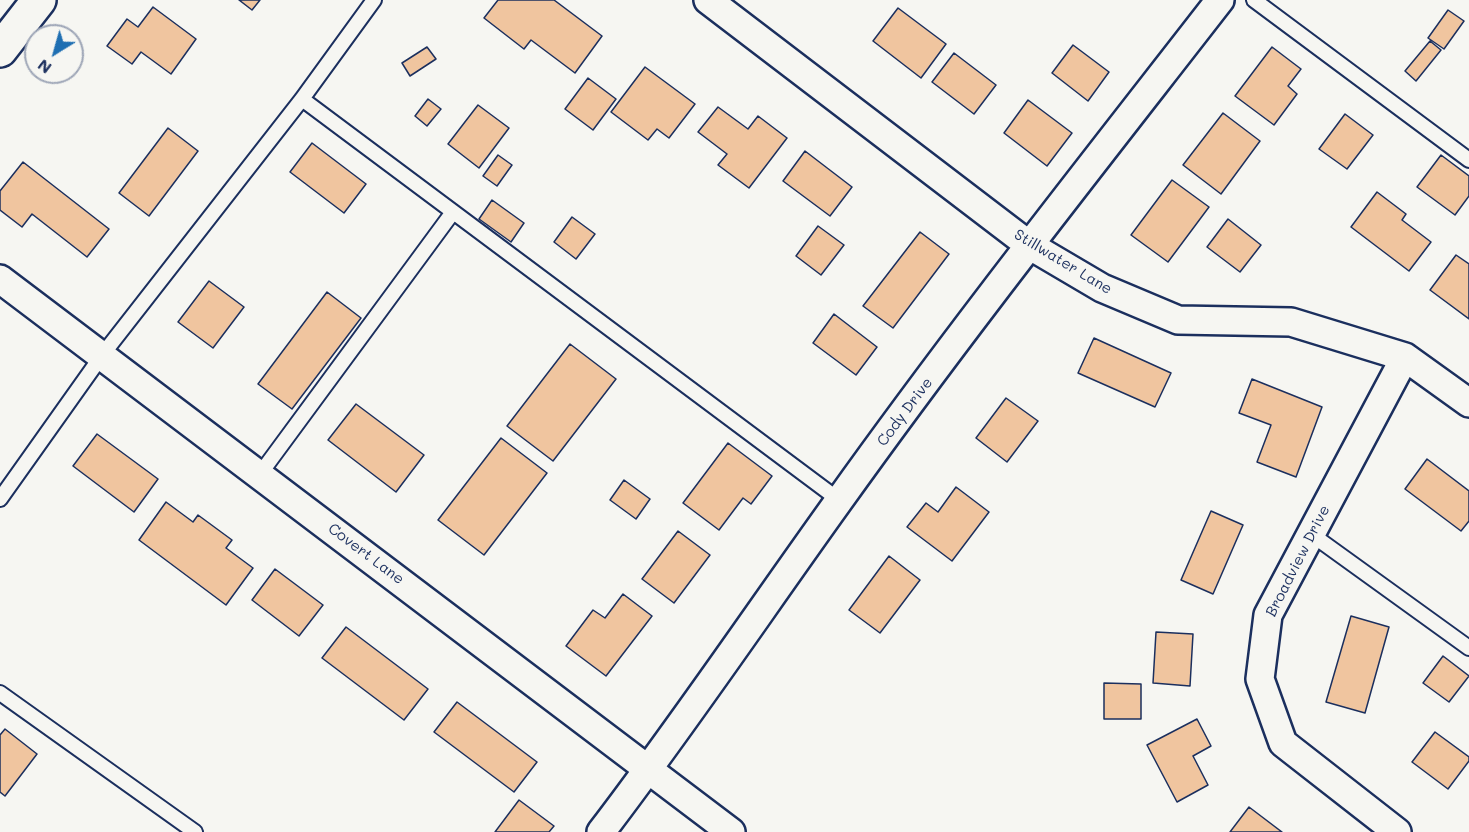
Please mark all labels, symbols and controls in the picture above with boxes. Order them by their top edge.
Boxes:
north arrow [24,24,84,84]
text: N [33,55,55,79]
street label: Stillwater Lane [1011,226,1115,298]
street label: Cody Drive [873,374,937,450]
street label: Broadview Drive [1262,502,1334,620]
street label: Covert Lane [324,520,408,588]

